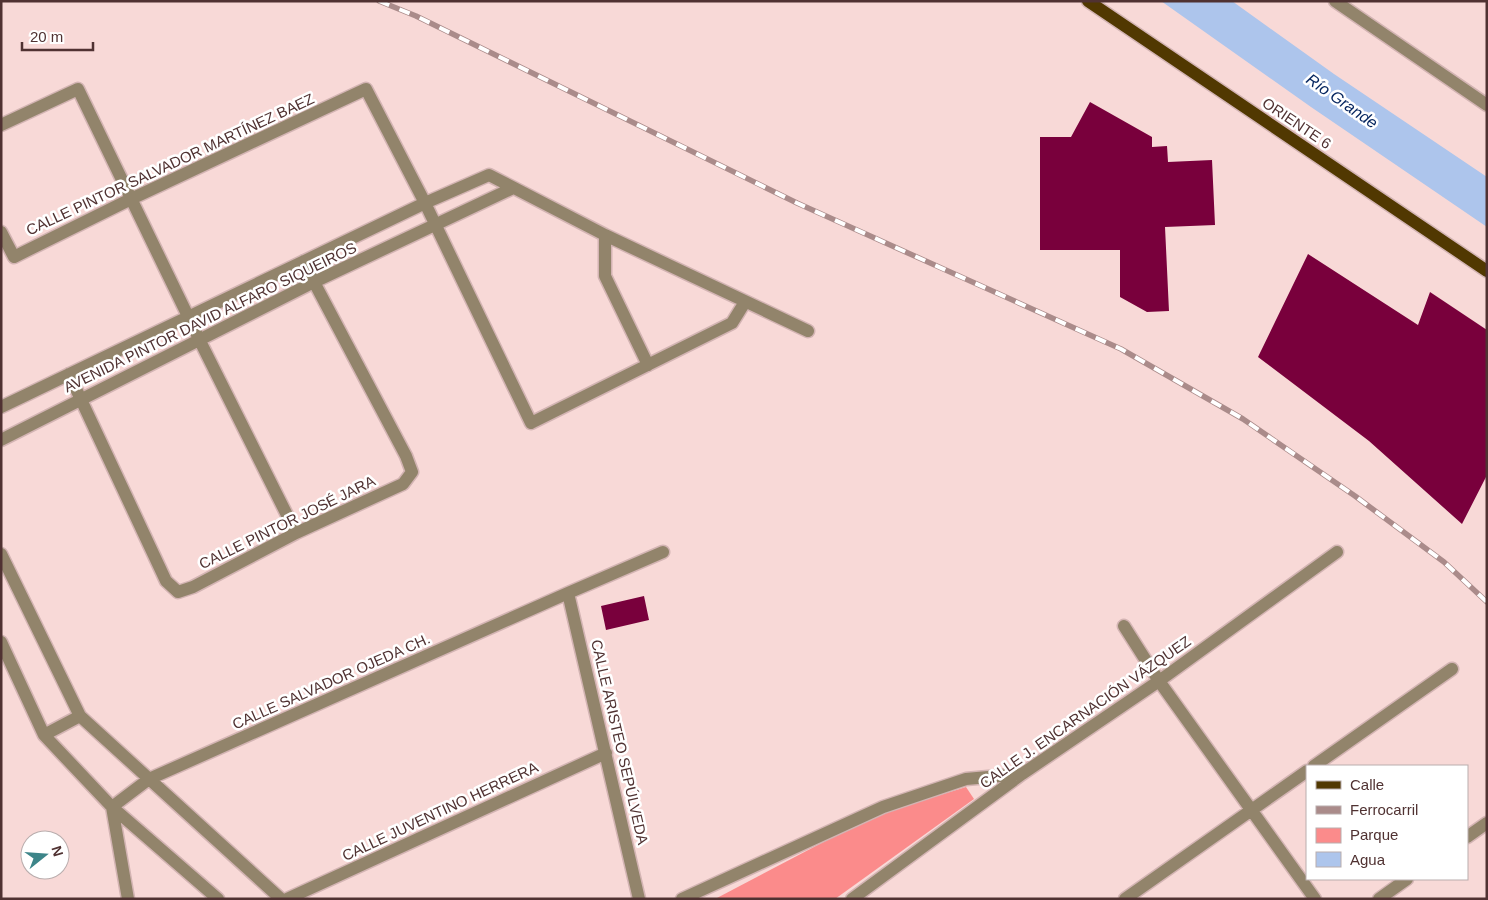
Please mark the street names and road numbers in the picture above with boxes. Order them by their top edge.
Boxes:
street label: CALLE PINTOR SALVADOR MARTÍNEZ BAEZ [23,90,317,238]
street label: ORIENTE 6 [1259,94,1335,152]
street label: AVENIDA PINTOR DAVID ALFARO SIQUEIROS [61,238,359,396]
street label: CALLE PINTOR JOSÉ JARA [196,472,378,572]
street label: CALLE SALVADOR OJEDA CH. [230,630,432,732]
street label: CALLE J. ENCARNACIÓN VÁZQUEZ [976,632,1194,792]
street label: CALLE ARISTEO SEPÚLVEDA [588,638,652,846]
street label: CALLE JUVENTINO HERRERA [339,758,541,864]

